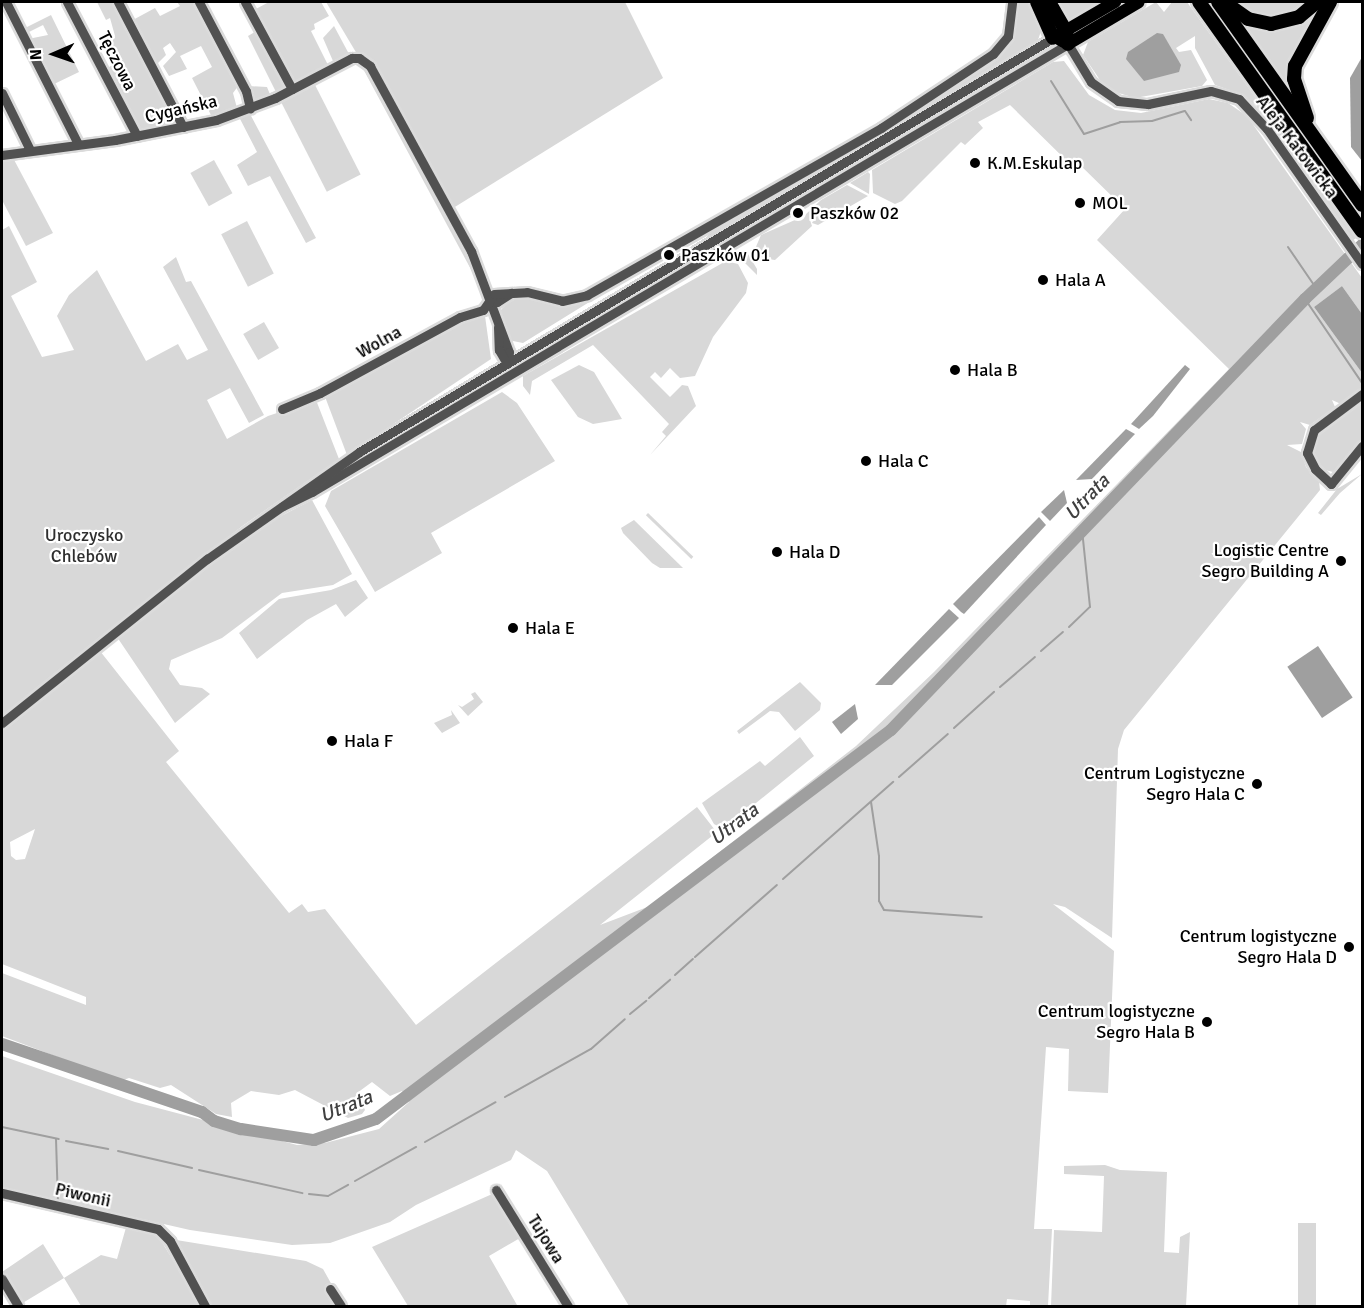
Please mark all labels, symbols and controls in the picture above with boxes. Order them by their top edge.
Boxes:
north arrow [24,24,84,84]
street label: Tęczowa [93,28,141,94]
text: N [26,49,46,61]
street label: Cygańska [143,90,219,128]
street label: Aleja Katowicka [1251,91,1343,203]
place label: K.M.Eskulap [987,152,1082,174]
marker: K.M.Eskulap [968,156,982,170]
place label: MOL [1092,192,1128,214]
marker: MOL [1073,196,1087,210]
place label: Paszków 02 [810,202,899,224]
marker: Paszków 02 [791,206,805,220]
place label: Paszków 01 [681,244,770,266]
marker: Paszków 01 [662,248,676,262]
place label: Hala A [1055,269,1106,291]
marker: Hala A [1036,273,1050,287]
street label: Wolna [353,321,405,363]
place label: Hala B [967,359,1018,381]
marker: Hala B [948,363,962,377]
place label: Hala C [878,450,929,472]
marker: Hala C [859,454,873,468]
water label: Utrata [1059,469,1115,525]
park label: Uroczysko Chlebów [45,525,123,568]
place label: Logistic Centre Segro Building A [1202,540,1329,582]
place label: Hala D [789,541,840,563]
marker: Hala D [770,545,784,559]
marker: Logistic Centre Segro Building A [1334,554,1348,568]
place label: Hala E [525,617,575,639]
marker: Hala E [506,621,520,635]
place label: Hala F [344,730,393,752]
marker: Hala F [325,734,339,748]
place label: Centrum Logistyczne Segro Hala C [1084,763,1245,806]
marker: Centrum Logistyczne Segro Hala C [1250,777,1264,791]
water label: Utrata [705,798,763,850]
place label: Centrum logistyczne Segro Hala D [1180,926,1337,968]
marker: Centrum logistyczne Segro Hala D [1342,940,1356,954]
place label: Centrum logistyczne Segro Hala B [1038,1001,1195,1044]
marker: Centrum logistyczne Segro Hala B [1200,1015,1214,1029]
water label: Utrata [316,1085,376,1127]
street label: Piwonii [53,1178,113,1212]
street label: Tujowa [523,1211,569,1267]

